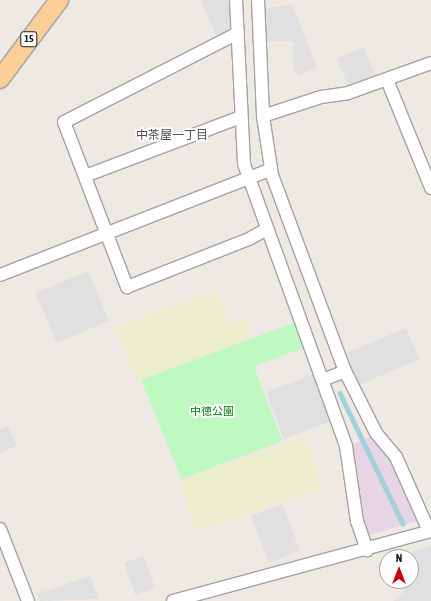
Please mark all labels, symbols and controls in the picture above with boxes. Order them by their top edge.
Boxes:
road number: 15 [20,31,38,47]
district label: 中茶屋一丁目 [136,129,208,143]
park label: 中徳公園 [190,404,234,418]
north arrow [379,549,419,589]
text: N [396,552,402,564]

